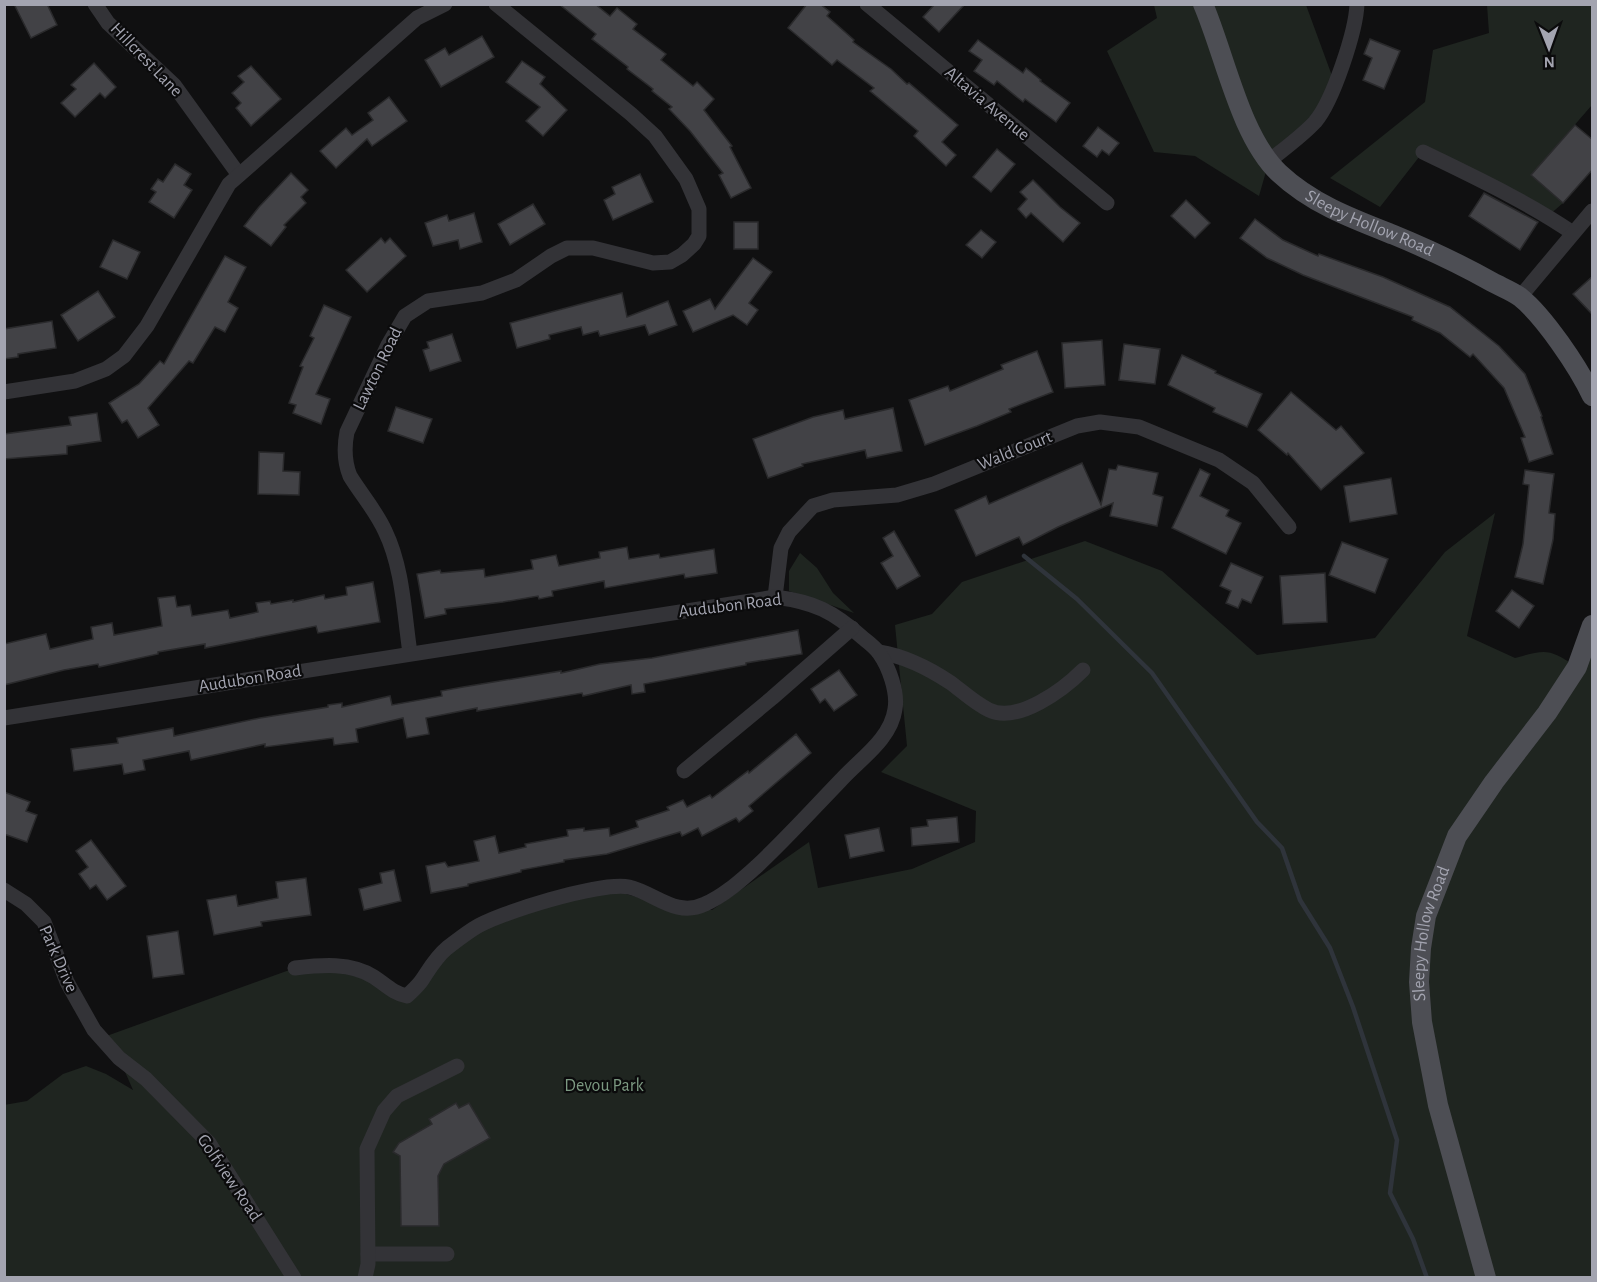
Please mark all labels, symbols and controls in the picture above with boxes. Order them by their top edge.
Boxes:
north arrow [1519,18,1579,78]
street label: Hillcrest Lane [107,20,185,100]
text: N [1544,54,1555,70]
street label: Altavia Avenue [941,64,1033,144]
street label: Sleepy Hollow Road [1302,187,1436,260]
street label: Lawton Road [350,325,406,413]
street label: Wald Court [975,428,1055,474]
street label: Audubon Road [677,591,783,621]
street label: Audubon Road [197,662,303,696]
street label: Sleepy Hollow Road [1410,864,1453,1002]
street label: Park Drive [35,923,81,995]
park label: Devou Park [564,1077,644,1095]
street label: Golfview Road [193,1131,265,1225]

